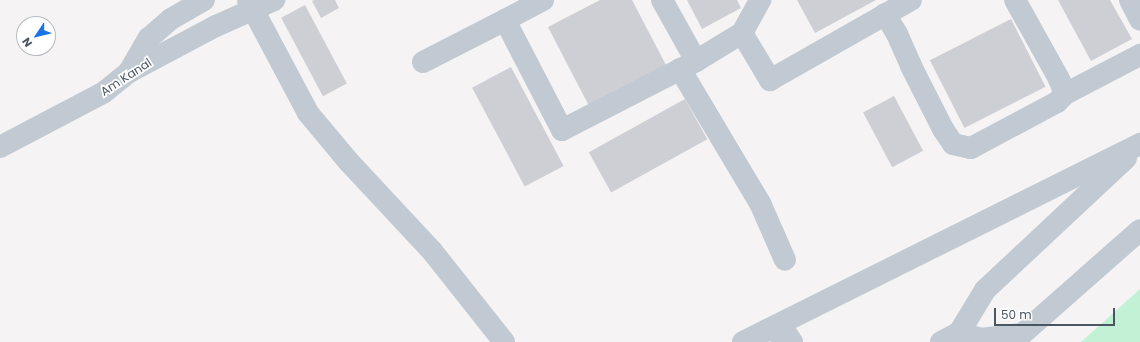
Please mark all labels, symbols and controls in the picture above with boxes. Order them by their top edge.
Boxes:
north arrow [16,16,56,56]
text: N [18,34,36,50]
street label: Am Kanal [98,55,154,99]
scale bar [996,300,1117,326]
text: 50 m [1001,306,1032,323]

